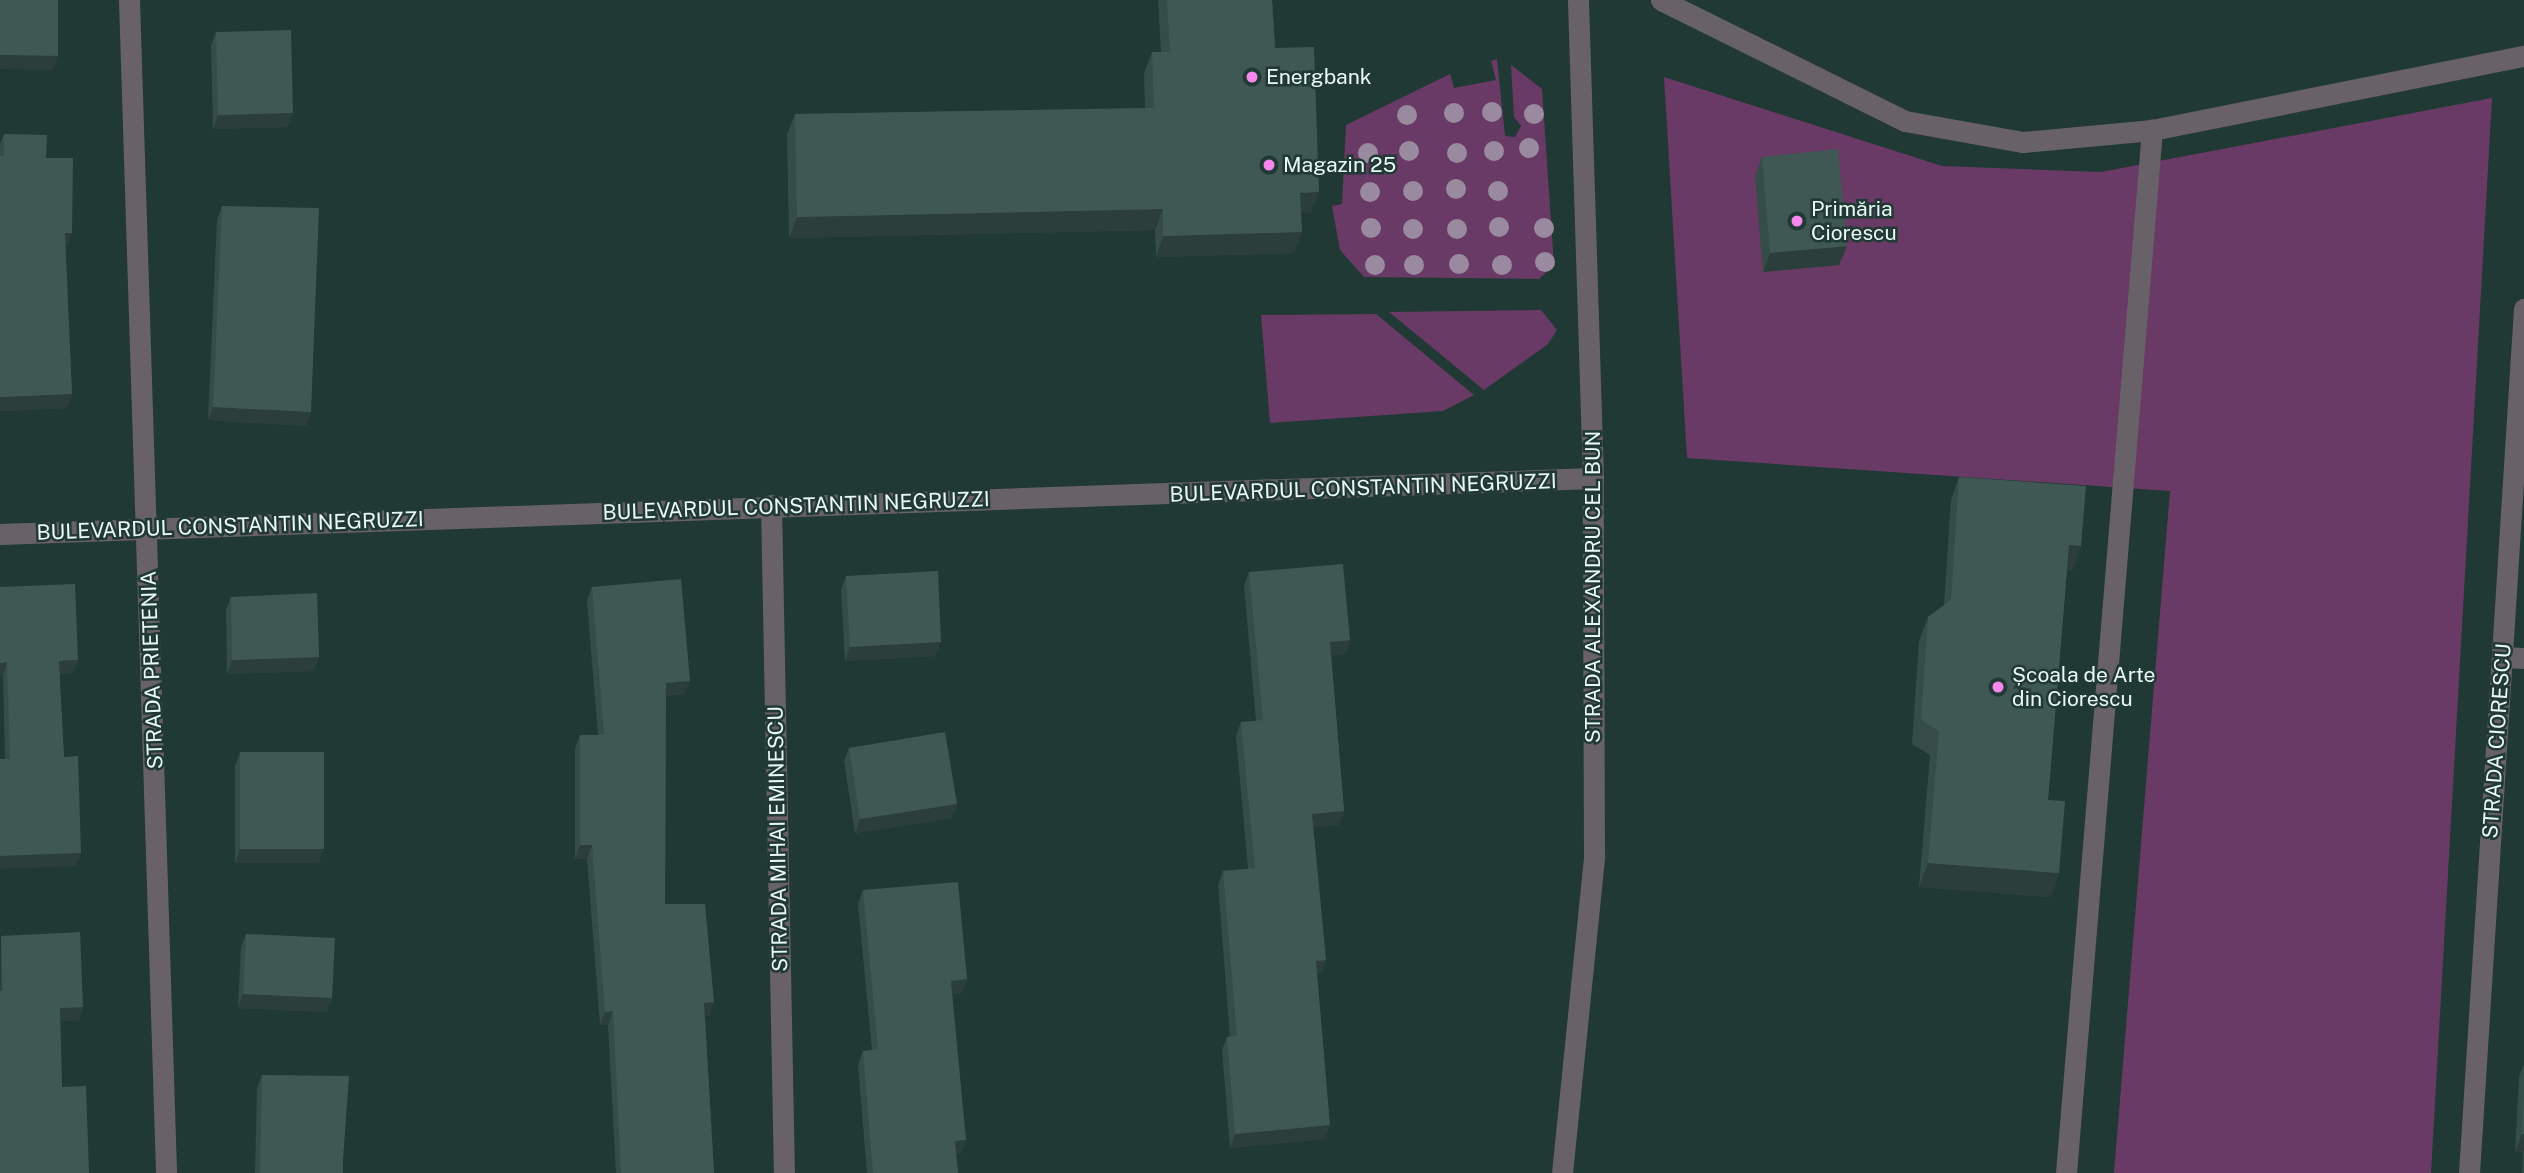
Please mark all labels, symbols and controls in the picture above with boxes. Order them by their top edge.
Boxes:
place label: Energbank [1266,64,1372,90]
marker: Energbank [1244,69,1260,85]
place label: Magazin 25 [1283,152,1396,178]
marker: Magazin 25 [1261,157,1277,173]
place label: Primăria Ciorescu [1811,196,1897,246]
marker: Primăria Ciorescu [1789,213,1805,229]
street label: STRADA ALEXANDRU CEL BUN [1580,431,1606,743]
street label: BULEVARDUL CONSTANTIN NEGRUZZI [1169,469,1557,507]
street label: BULEVARDUL CONSTANTIN NEGRUZZI [602,487,990,525]
street label: BULEVARDUL CONSTANTIN NEGRUZZI [36,507,424,545]
street label: STRADA PRIETENIA [136,570,168,770]
street label: STRADA CIORESCU [2478,643,2516,839]
place label: Școala de Arte din Ciorescu [2012,662,2156,712]
marker: Școala de Arte din Ciorescu [1990,679,2006,695]
street label: STRADA MIHAI EMINESCU [763,706,793,972]

